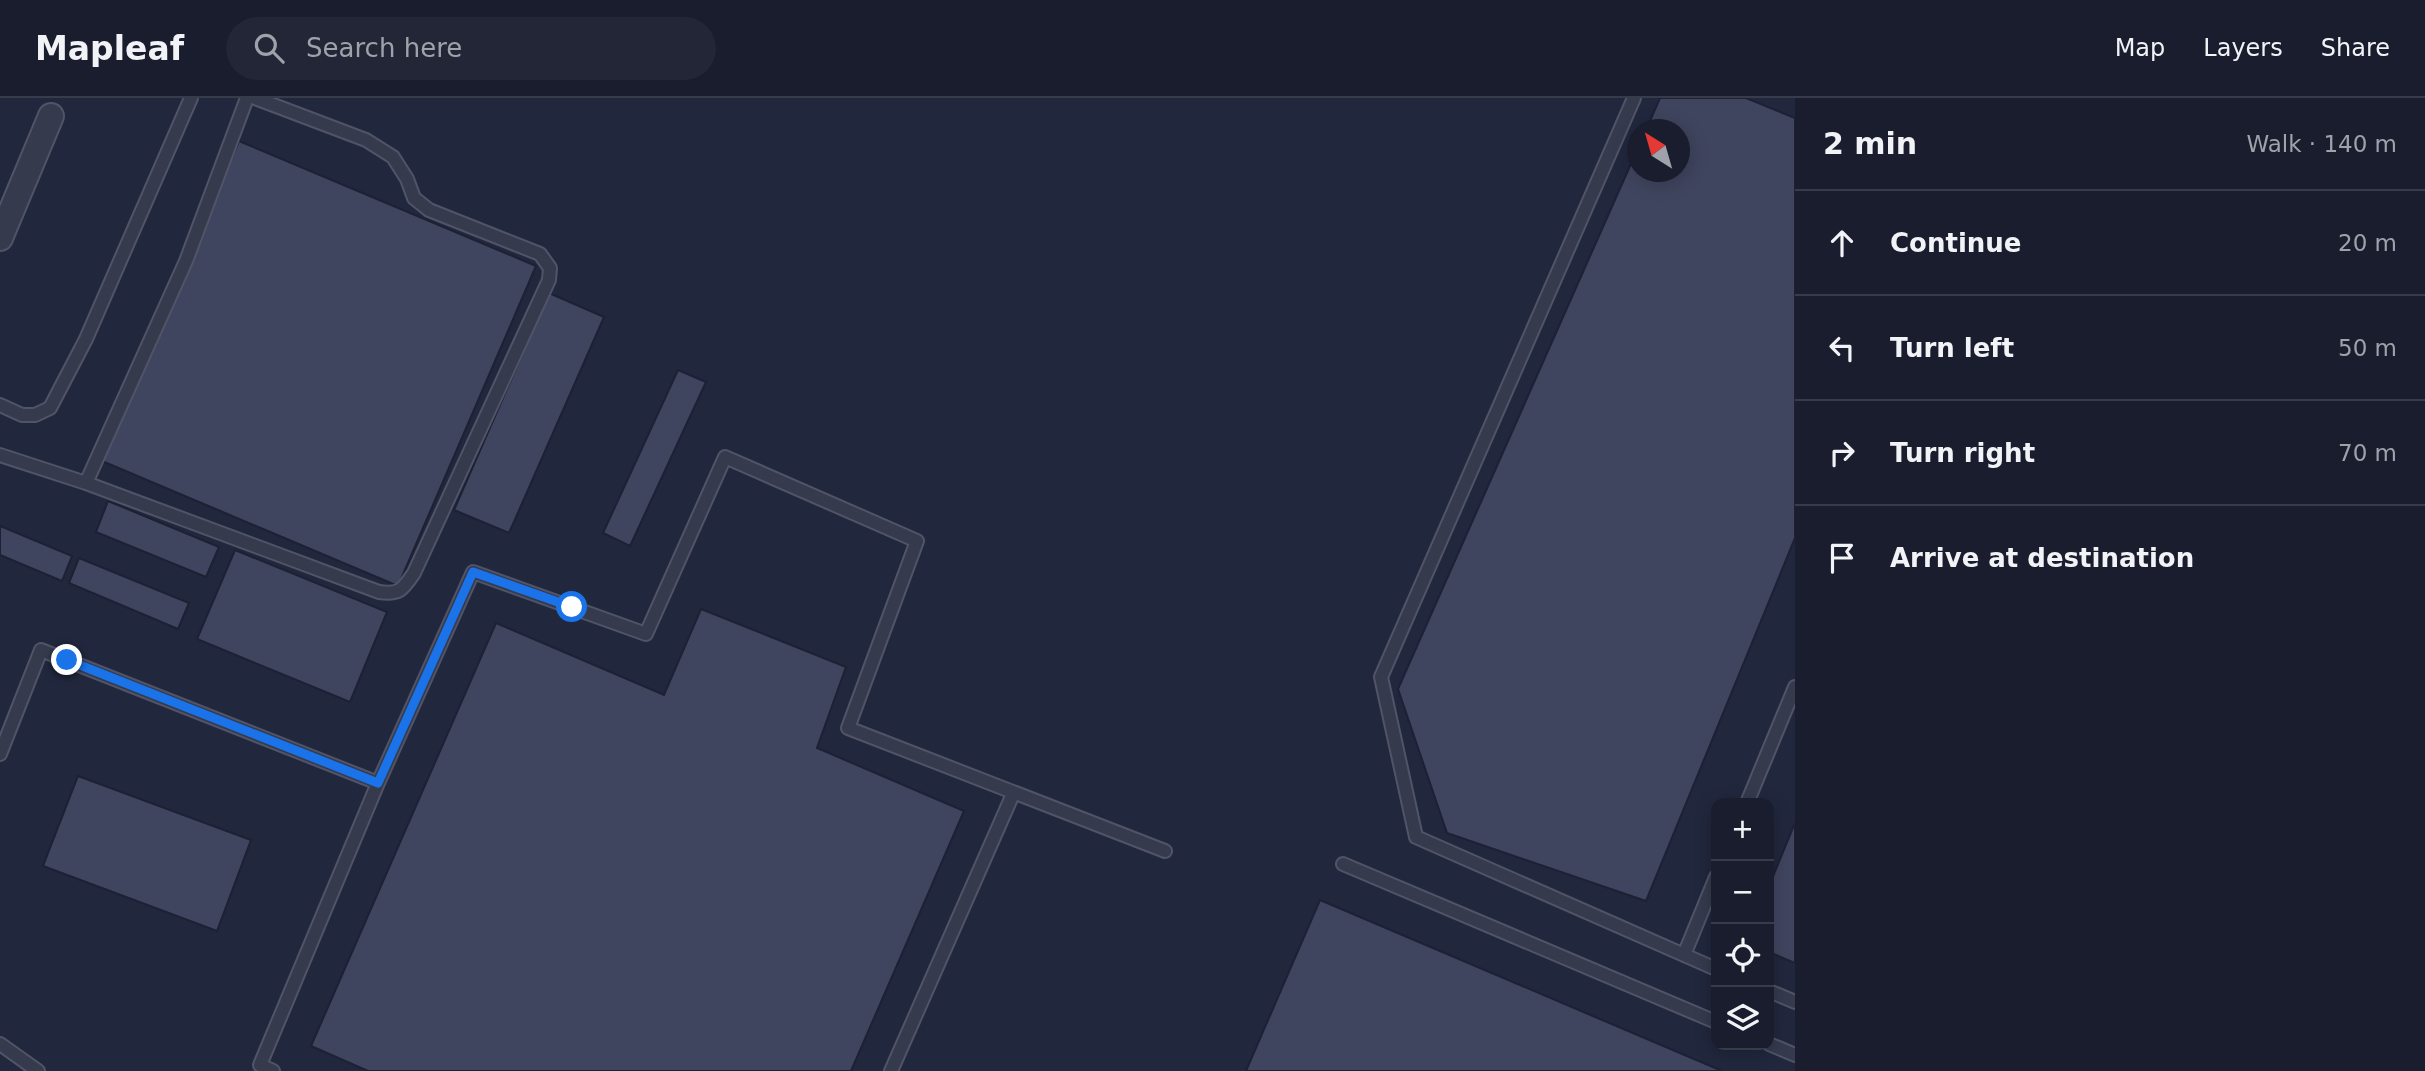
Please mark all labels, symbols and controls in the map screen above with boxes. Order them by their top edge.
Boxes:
search box [226,17,716,80]
text: Mapleaf [35,29,184,68]
icon: search [250,29,288,67]
text: Search here [306,33,462,63]
text: Map [2115,34,2165,62]
text: Layers [2203,34,2283,62]
text: Share [2321,34,2390,62]
north arrow [1627,119,1690,182]
text: 2 min [1823,126,1917,161]
text: Walk · 140 m [2246,131,2397,157]
icon: ahead [1823,224,1861,262]
text: Continue [1890,228,2021,258]
text: 20 m [2338,230,2397,256]
icon: left [1823,329,1861,367]
text: Turn left [1890,333,2014,363]
text: 50 m [2338,335,2397,361]
icon: right [1823,434,1861,472]
text: Turn right [1890,438,2035,468]
text: 70 m [2338,440,2397,466]
icon: arrive [1823,539,1861,577]
text: Arrive at destination [1890,543,2194,573]
route start [556,591,587,622]
route end [51,644,82,675]
map controls [1711,798,1774,1050]
button: + [1711,798,1774,861]
button: − [1711,861,1774,924]
button: locate [1711,924,1774,987]
button: layers [1711,987,1774,1050]

